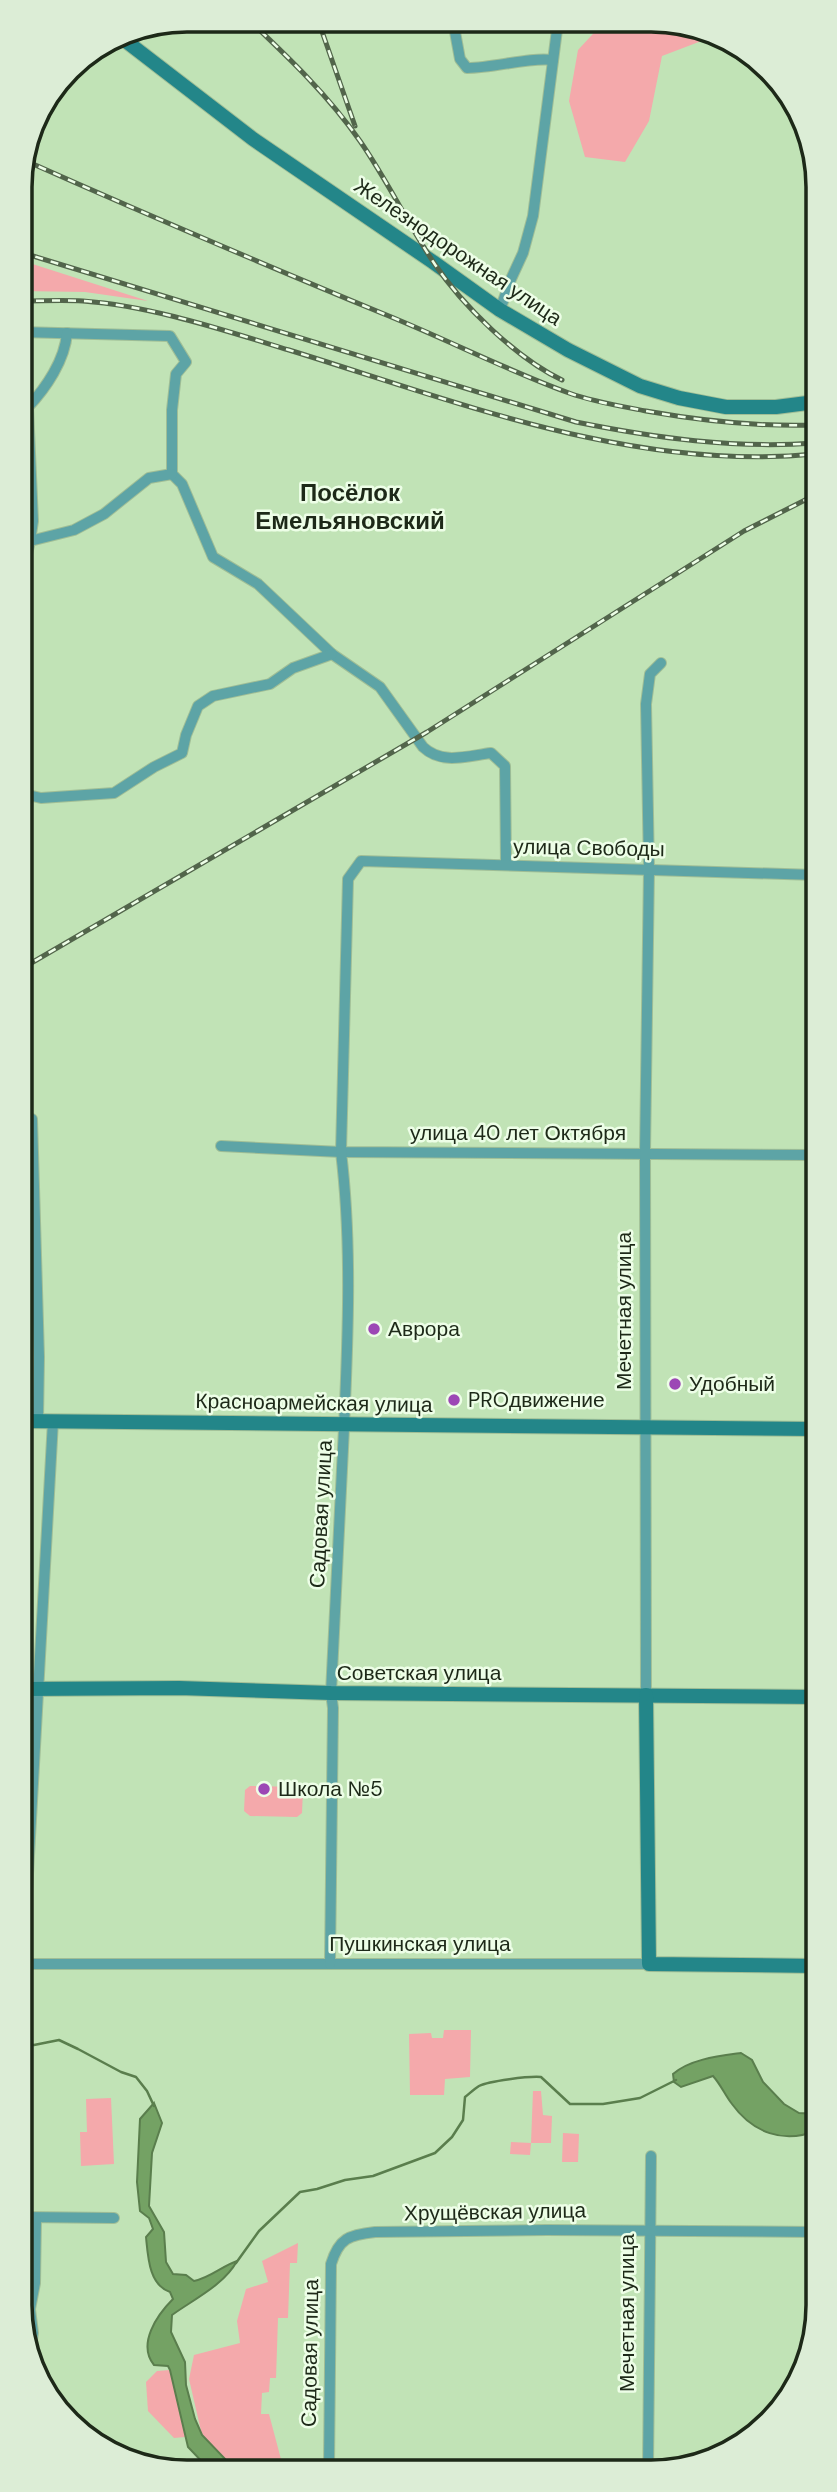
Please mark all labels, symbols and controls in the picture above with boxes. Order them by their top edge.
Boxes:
street label: Железнодорожная улица [349,172,568,332]
district label: Посёлок Емельяновский [255,477,445,536]
street label: улица Свободы [513,833,665,863]
street label: улица 40 лет Октября [410,1119,626,1147]
street label: Мечетная улица [610,1232,638,1390]
place label: Аврора [388,1315,460,1343]
marker: Аврора [366,1321,382,1337]
place label: Удобный [689,1370,775,1398]
marker: Удобный [667,1376,683,1392]
place label: PROдвижение [468,1386,605,1414]
street label: Красноармейская улица [195,1387,433,1419]
marker: PROдвижение [446,1392,462,1408]
street label: Садовая улица [303,1439,339,1589]
street label: Советская улица [337,1659,502,1687]
place label: Школа №5 [278,1775,383,1803]
marker: Школа №5 [256,1781,272,1797]
street label: Пушкинская улица [329,1930,511,1958]
street label: Хрущёвская улица [404,2196,587,2228]
street label: Мечетная улица [613,2234,641,2392]
street label: Садовая улица [295,2278,325,2427]

